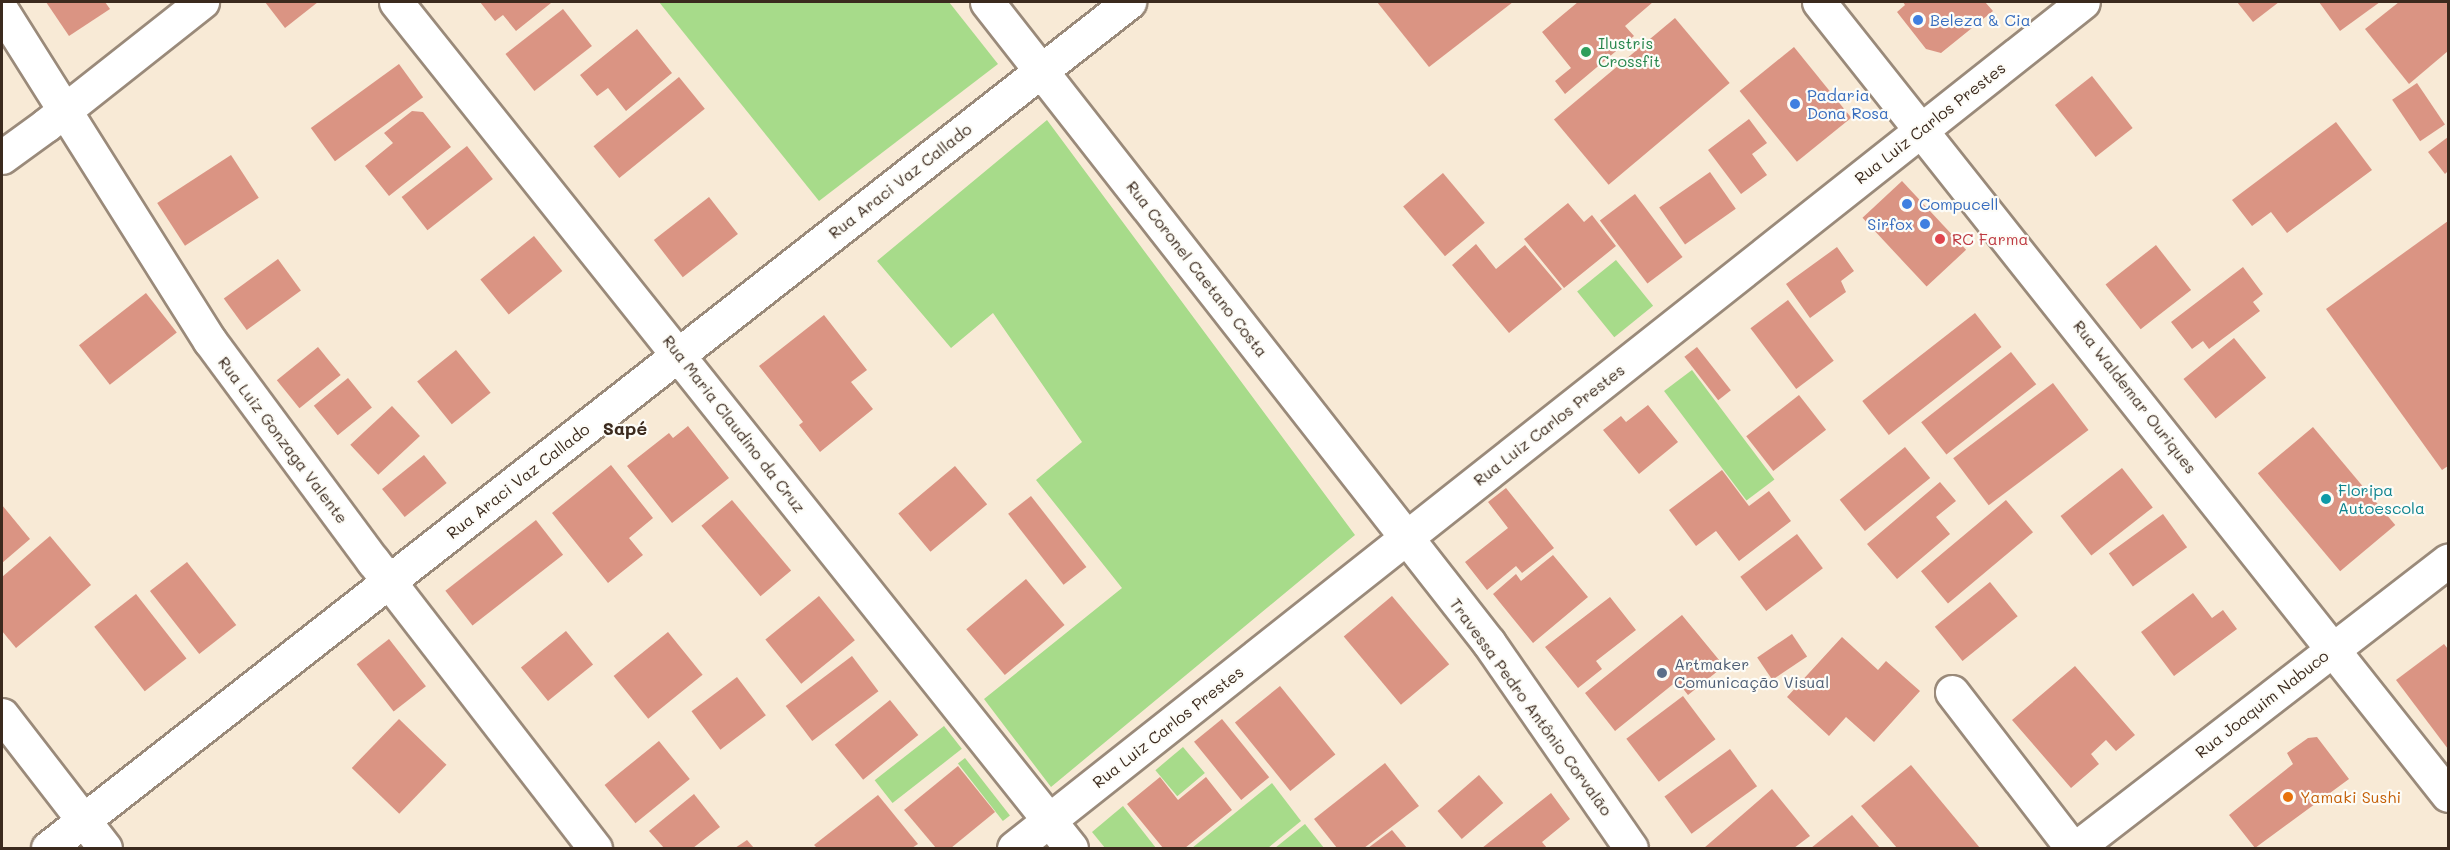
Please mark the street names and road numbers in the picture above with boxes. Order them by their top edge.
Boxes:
street label: Rua Luiz Carlos Prestes [1851,58,2009,188]
street label: Rua Araci Vaz Callado [825,119,975,243]
street label: Rua Coronel Caetano Costa [1122,177,1272,361]
street label: Rua Waldemar Ouriques [2069,317,2201,477]
street label: Rua Maria Claudino da Cruz [659,331,809,517]
street label: Rua Luiz Gonzaga Valente [214,353,352,527]
street label: Rua Luiz Carlos Prestes [1470,360,1628,490]
street label: Rua Araci Vaz Callado [443,419,593,543]
street label: Travessa Pedro Antônio Corvalão [1446,595,1616,819]
street label: Rua Joaquim Nabuco [2192,646,2332,762]
street label: Rua Luiz Carlos Prestes [1089,662,1247,792]

